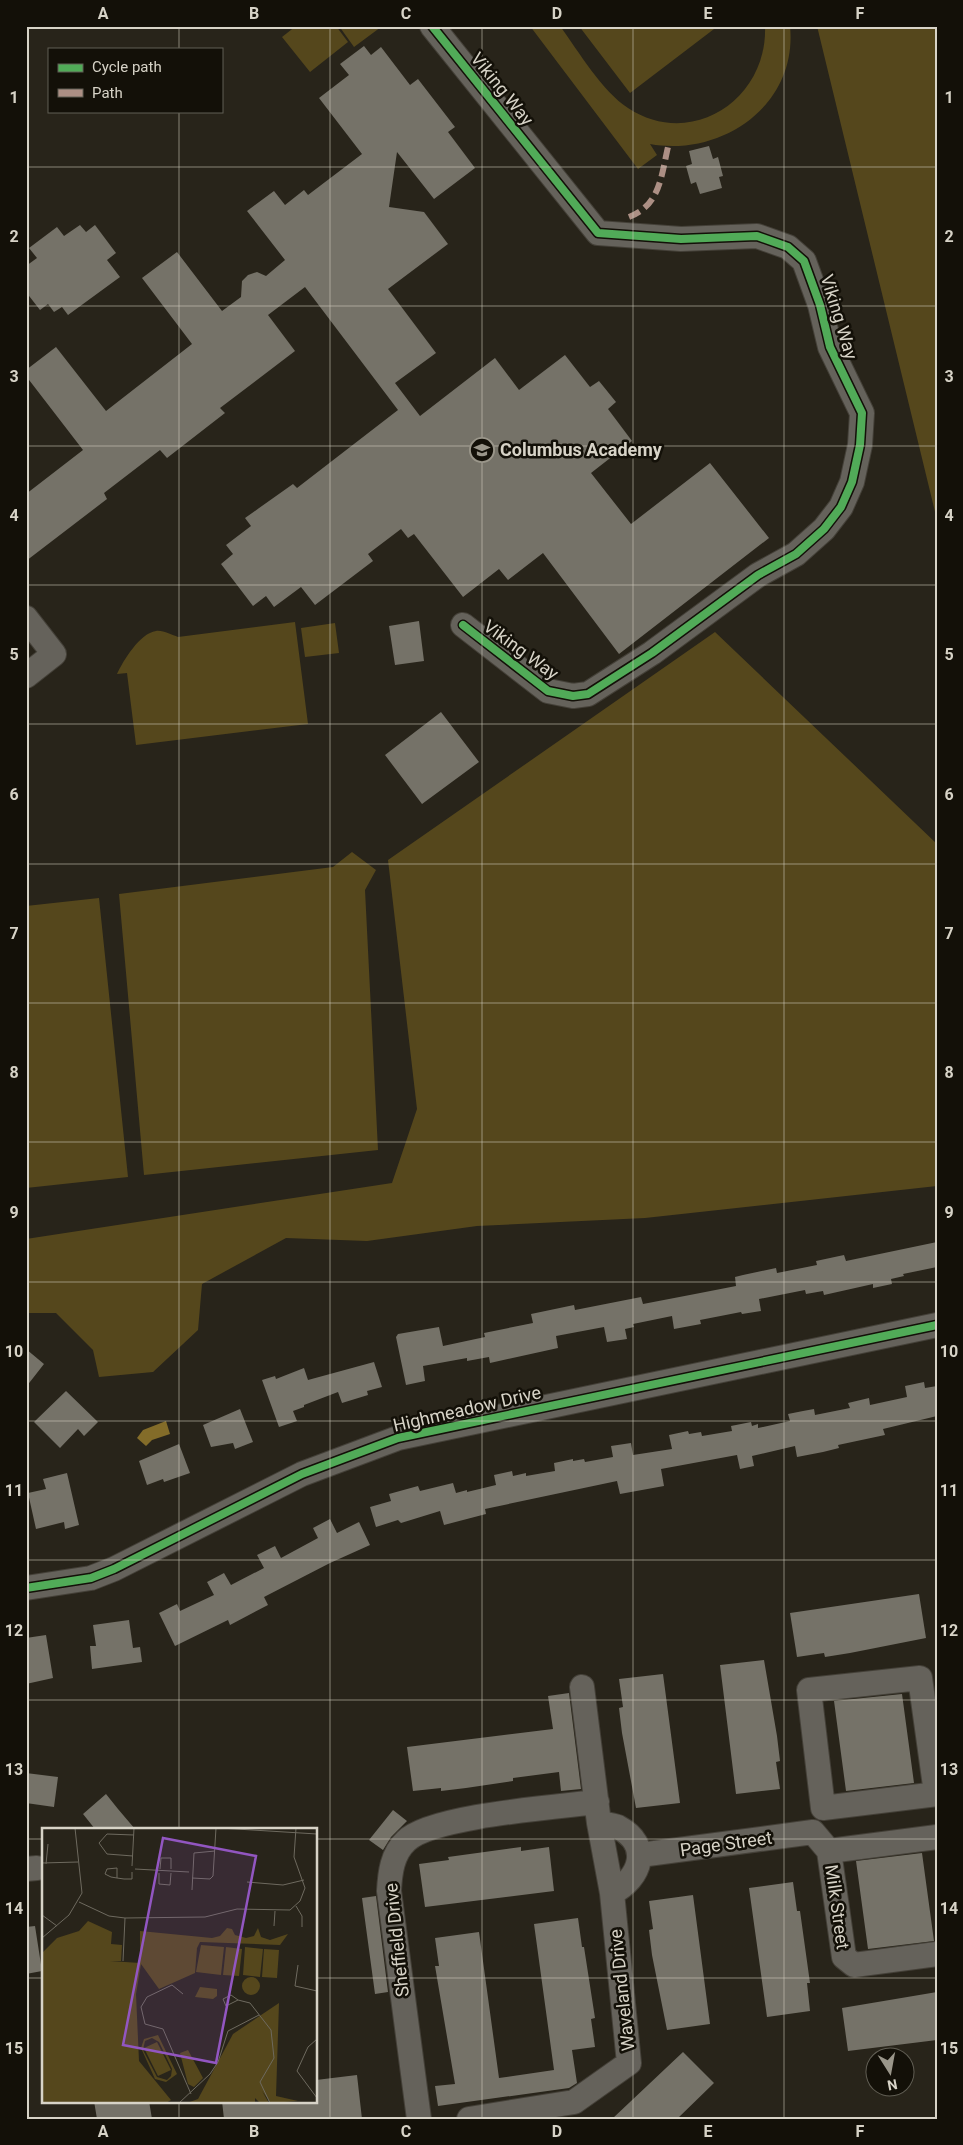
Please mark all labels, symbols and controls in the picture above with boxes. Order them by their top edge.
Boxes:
text: A [98,4,109,23]
text: B [249,4,259,23]
text: C [401,4,411,23]
text: D [552,4,562,23]
text: E [704,4,713,23]
text: F [856,4,865,23]
legend [48,48,222,112]
street label: Viking Way [467,48,538,130]
text: Cycle path [92,58,162,76]
text: Path [92,84,123,102]
text: 1 [9,88,19,107]
text: 1 [944,88,954,107]
text: 2 [9,227,19,246]
text: 2 [944,227,954,246]
street label: Viking Way [817,272,862,362]
text: 3 [9,367,19,386]
text: 3 [944,367,954,386]
school or university icon: Columbus Academy [469,437,495,463]
place label: Columbus Academy [500,439,663,460]
text: 4 [9,506,19,525]
text: 4 [944,506,954,525]
street label: Viking Way [480,615,563,684]
text: 5 [9,645,19,664]
text: 5 [944,645,954,664]
text: 6 [9,785,19,804]
text: 6 [944,785,954,804]
text: 7 [9,924,19,943]
text: 7 [944,924,954,943]
text: 8 [9,1063,19,1082]
text: 8 [944,1063,954,1082]
text: 9 [9,1203,19,1222]
text: 9 [944,1203,954,1222]
text: 10 [5,1342,23,1361]
text: 10 [940,1342,958,1361]
street label: Highmeadow Drive [391,1381,543,1436]
text: 11 [5,1481,23,1500]
text: 11 [940,1481,958,1500]
text: 12 [5,1621,23,1640]
text: 12 [940,1621,958,1640]
text: 13 [5,1760,23,1779]
text: 13 [940,1760,958,1779]
street label: Page Street [679,1827,773,1860]
inset map [42,1828,318,2102]
street label: Milk Street [821,1863,854,1951]
street label: Sheffield Drive [380,1882,413,1998]
text: 14 [5,1899,23,1918]
text: 14 [940,1899,958,1918]
street label: Waveland Drive [605,1928,638,2052]
text: 15 [5,2039,23,2058]
text: 15 [940,2039,958,2058]
north arrow [866,2048,916,2098]
text: N [886,2076,899,2094]
text: A [98,2122,109,2141]
text: B [249,2122,259,2141]
text: C [401,2122,411,2141]
text: D [552,2122,562,2141]
text: E [704,2122,713,2141]
text: F [856,2122,865,2141]

